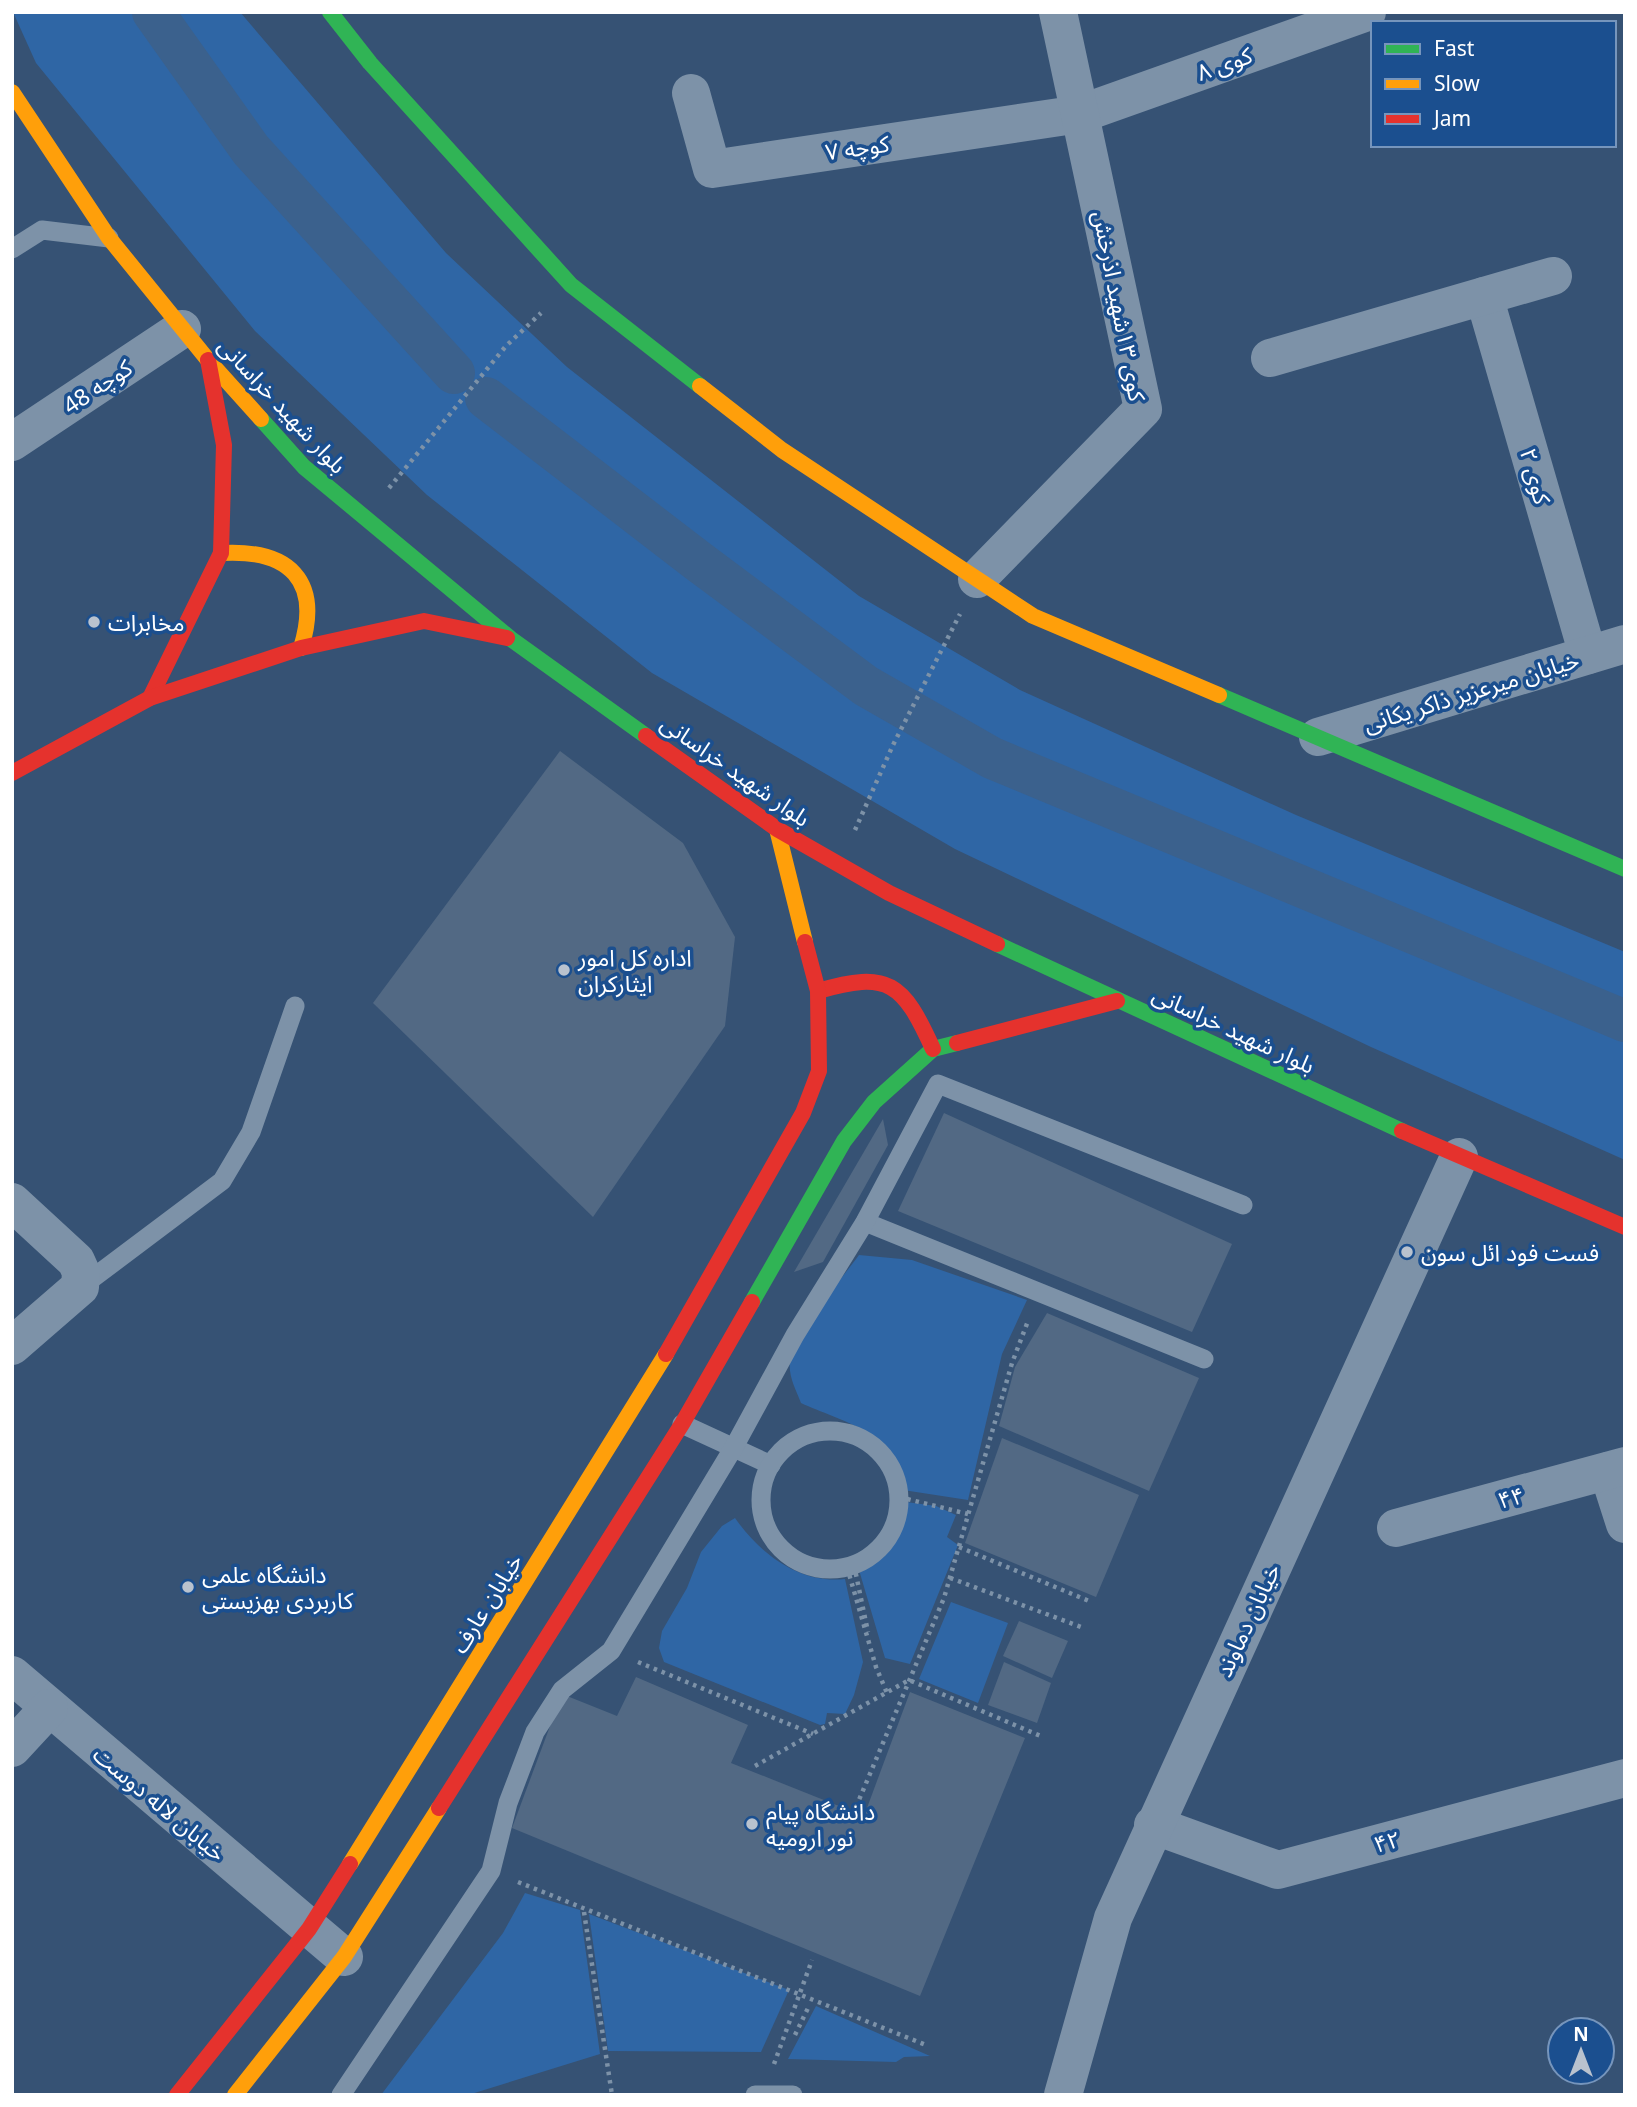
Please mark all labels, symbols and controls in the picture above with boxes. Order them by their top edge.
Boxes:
legend [1371,21,1616,147]
text: Fast [1434,34,1475,62]
street label: کوی ۸ [1192,38,1257,88]
text: Slow [1434,69,1480,97]
text: Jam [1432,104,1471,132]
street label: کوچه ۷ [823,127,892,167]
street label: کوی ۱۳شهید اذرخش [1086,208,1154,404]
street label: بلوار شهید خراسانی [211,330,355,480]
street label: کوچه 48 [56,351,138,421]
street label: کوی ۲ [1513,444,1559,508]
place label: مخابرات [108,606,184,638]
marker: مخابرات [86,614,102,630]
street label: خیابان میرعزیز ذاکر یکانی [1359,643,1583,739]
street label: بلوار شهید خراسانی [655,706,817,834]
place label: اداره کل امور ایثارکران [577,941,692,999]
marker: اداره کل امور ایثارکران [556,962,572,978]
street label: بلوار شهید خراسانی [1148,977,1320,1081]
place label: فست فود ائل سون [1421,1236,1599,1268]
marker: فست فود ائل سون [1399,1244,1415,1260]
street label: ۴۴ [1494,1478,1528,1516]
street label: خیابان عارف [443,1547,529,1659]
place label: دانشگاه علمی کاربردی بهزیستی [202,1558,354,1616]
street label: خیابان دماوند [1207,1558,1287,1682]
marker: دانشگاه علمی کاربردی بهزیستی [180,1579,196,1595]
street label: خیابان لاله دوست [87,1738,233,1868]
place label: دانشگاه پیام نور ارومیه [766,1795,875,1853]
marker: دانشگاه پیام نور ارومیه [744,1816,760,1832]
street label: ۴۲ [1370,1822,1404,1860]
north arrow [1546,2016,1616,2086]
text: N [1573,2021,1589,2047]

